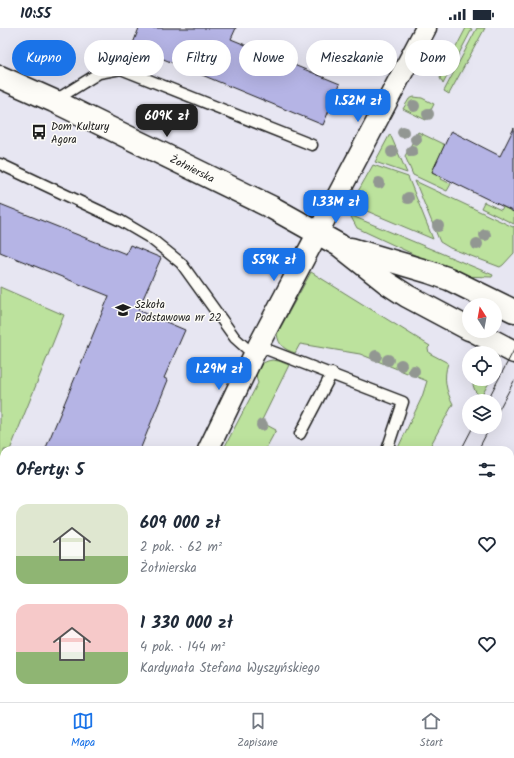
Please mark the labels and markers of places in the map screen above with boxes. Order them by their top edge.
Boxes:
pin: 1.52M zł [317,89,399,123]
pin: 609K zł [130,104,204,138]
place label: Dom Kultury Agora [51,118,110,149]
bus stop icon: Dom Kultury Agora [30,123,48,141]
pin: 1.33M zł [295,190,377,224]
pin: 559K zł [237,248,311,282]
place label: Szkoła Podstawowa nr 22 [135,296,222,327]
school or university icon: Szkoła Podstawowa nr 22 [114,301,132,319]
pin: 1.29M zł [178,357,260,391]

